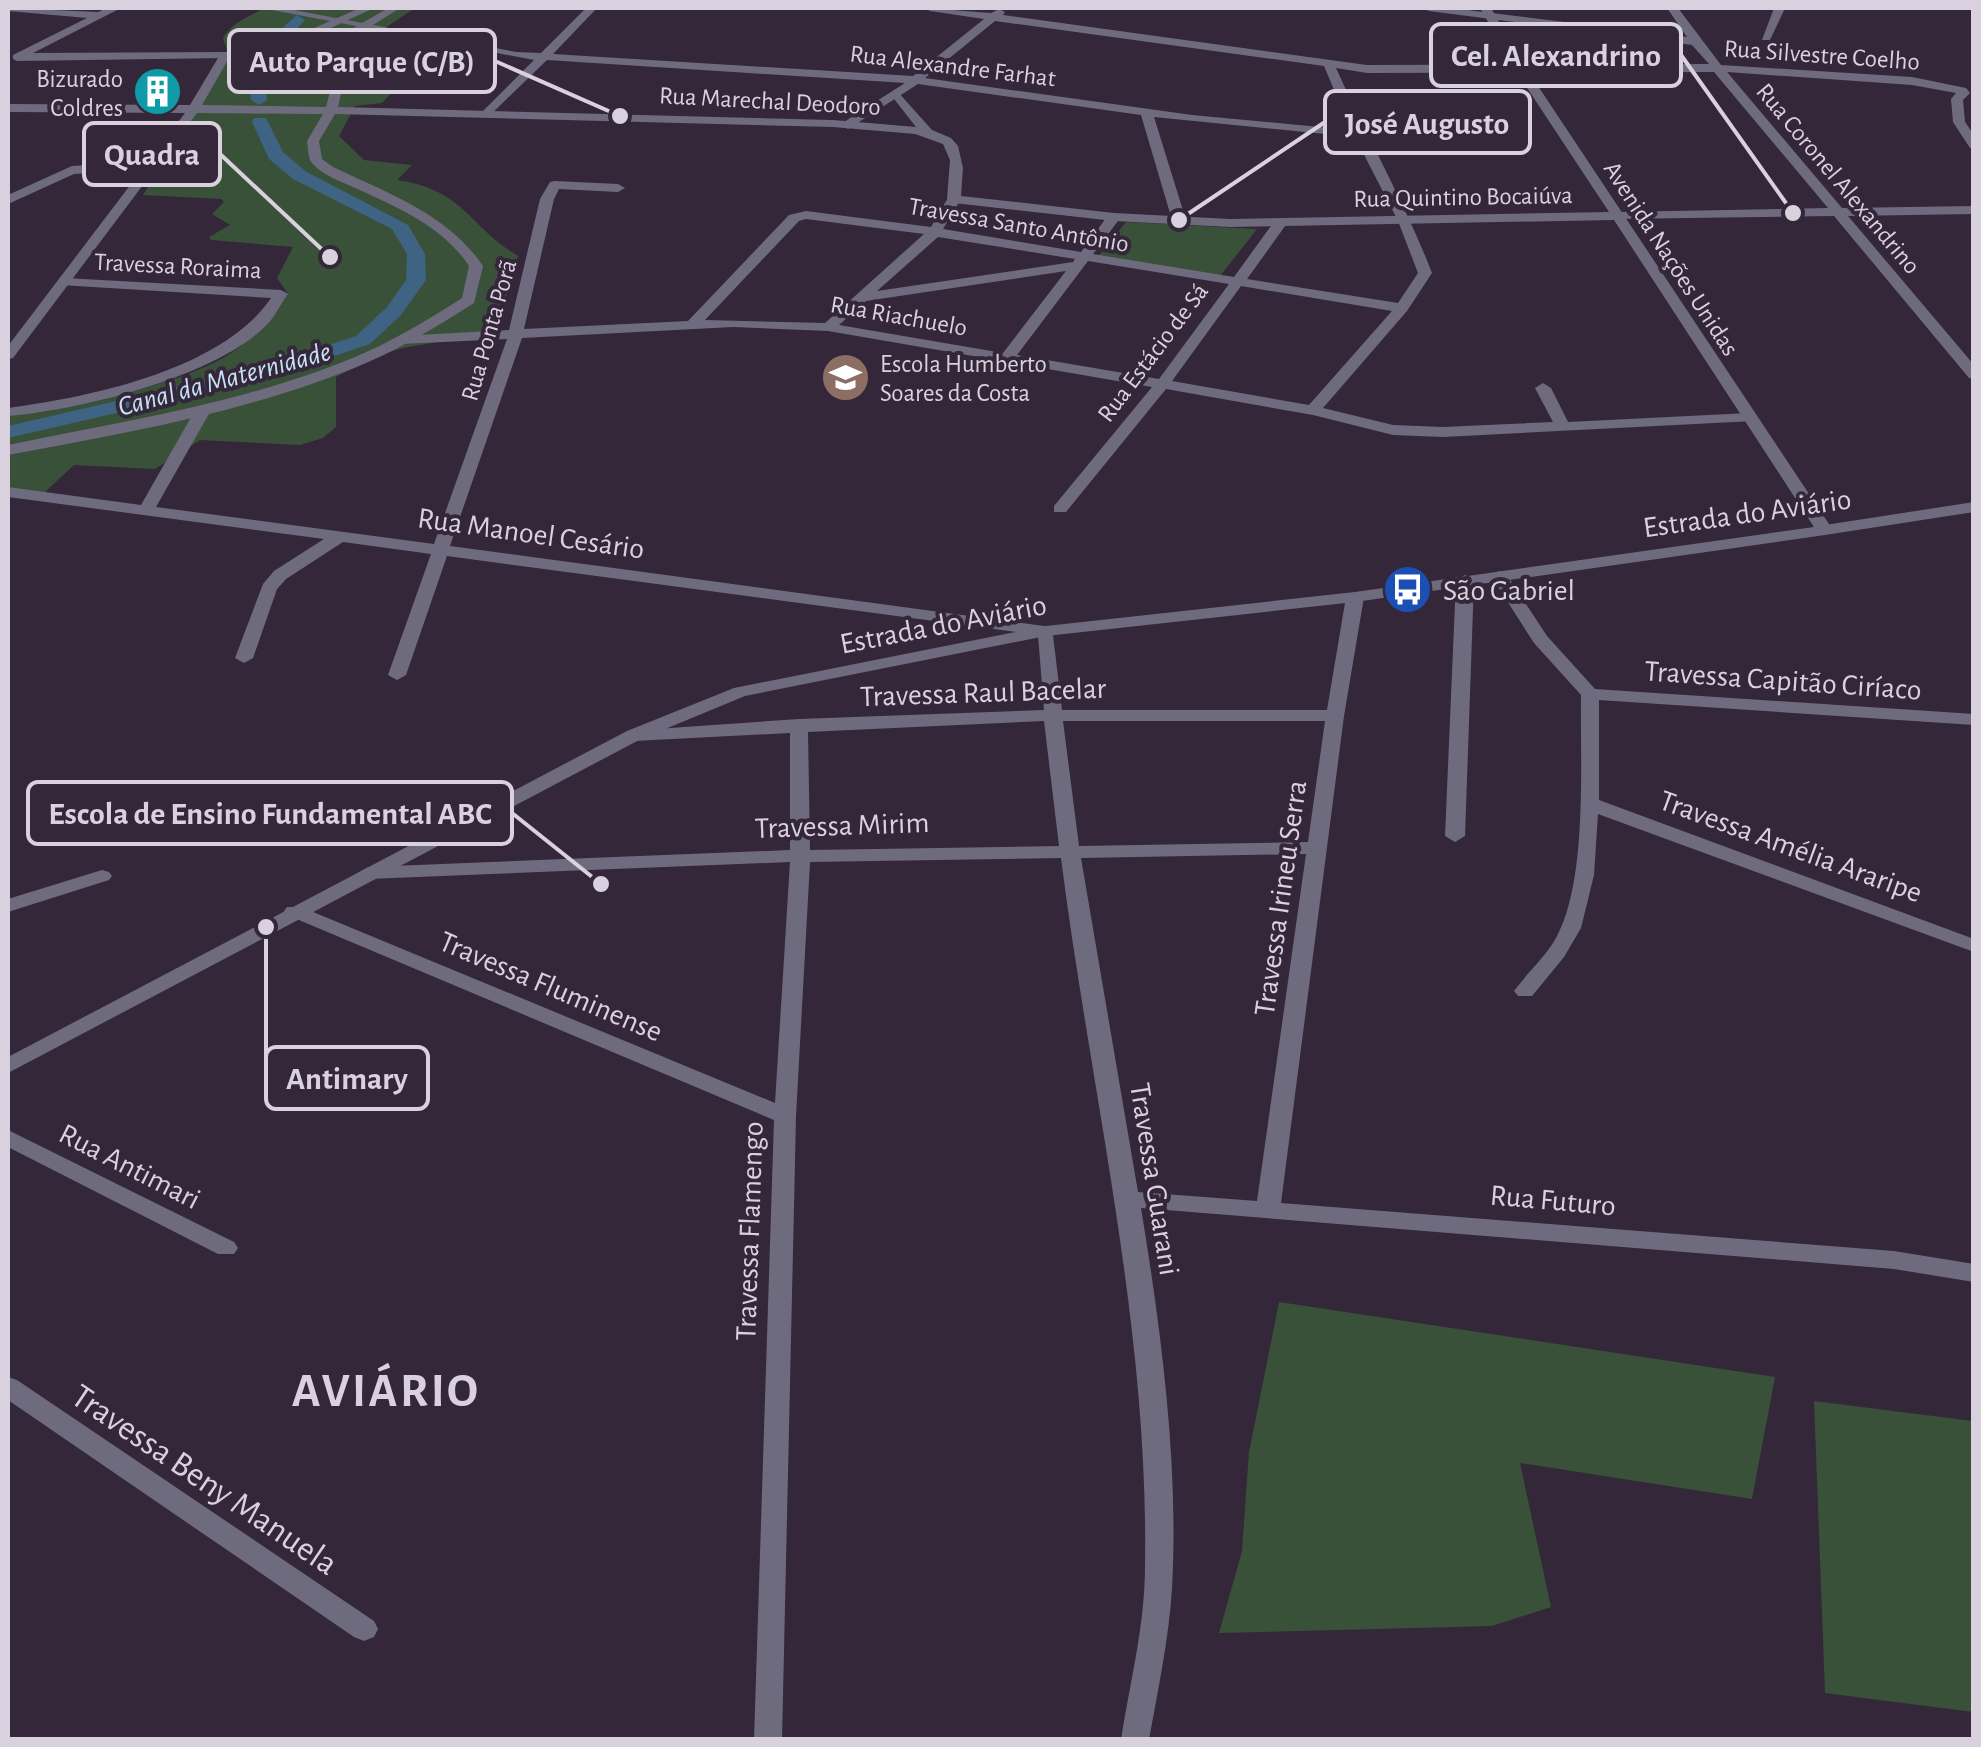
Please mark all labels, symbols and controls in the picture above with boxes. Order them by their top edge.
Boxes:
callout: Cel. Alexandrino [1431,24,1681,86]
callout: Auto Parque (C/B) [229,30,495,92]
street label: Rua Silvestre Coelho [1723,36,1921,75]
text: Cel. Alexandrino [1451,40,1661,72]
street label: Rua Alexandre Farhat [848,41,1057,92]
text: Auto Parque (C/B) [249,46,475,78]
building icon: Bizurado Coldres [132,66,184,118]
place label: Bizurado Coldres [36,67,123,121]
street label: Rua Coronel Alexandrino [1751,79,1925,279]
street label: Rua Marechal Deodoro [658,83,881,120]
callout: José Augusto [1325,91,1530,153]
text: José Augusto [1345,108,1509,140]
callout: Quadra [84,123,220,185]
text: Quadra [104,139,200,172]
street label: Avenida Nações Unidas [1599,157,1743,360]
street label: Rua Quintino Bocaiúva [1353,183,1573,212]
street label: Travessa Santo Antônio [907,194,1131,257]
street label: Travessa Roraima [94,250,262,283]
street label: Rua Ponta Porã [457,257,522,404]
street label: Rua Estácio de Sá [1093,279,1213,427]
street label: Rua Riachuelo [828,292,969,341]
water label: Canal da Maternidade [115,338,334,422]
school or university icon: Escola Humberto Soares da Costa [819,351,871,403]
place label: Escola Humberto Soares da Costa [880,352,1047,406]
street label: Estrada do Aviário [1641,485,1853,543]
street label: Rua Manoel Cesário [416,503,646,565]
bus stop icon: São Gabriel [1382,564,1434,616]
place label: São Gabriel [1443,576,1575,606]
street label: Estrada do Aviário [837,590,1049,660]
street label: Travessa Capitão Ciríaco [1643,656,1923,706]
street label: Travessa Raul Bacelar [859,674,1107,712]
street label: Travessa Irineu Serra [1250,779,1312,1018]
callout: Escola de Ensino Fundamental ABC [28,782,512,844]
street label: Travessa Amélia Araripe [1655,785,1926,908]
text: Escola de Ensino Fundamental ABC [48,798,492,830]
street label: Travessa Mirim [754,808,930,844]
street label: Travessa Fluminense [435,926,667,1047]
callout: Antimary [266,1047,428,1109]
text: Antimary [286,1063,409,1095]
street label: Travessa Guarani [1124,1081,1184,1278]
street label: Rua Antimari [54,1119,205,1215]
street label: Travessa Flamengo [731,1121,769,1341]
street label: Rua Futuro [1489,1181,1617,1221]
district label: AVIÁRIO [292,1363,480,1416]
street label: Travessa Beny Manuela [65,1378,343,1582]

